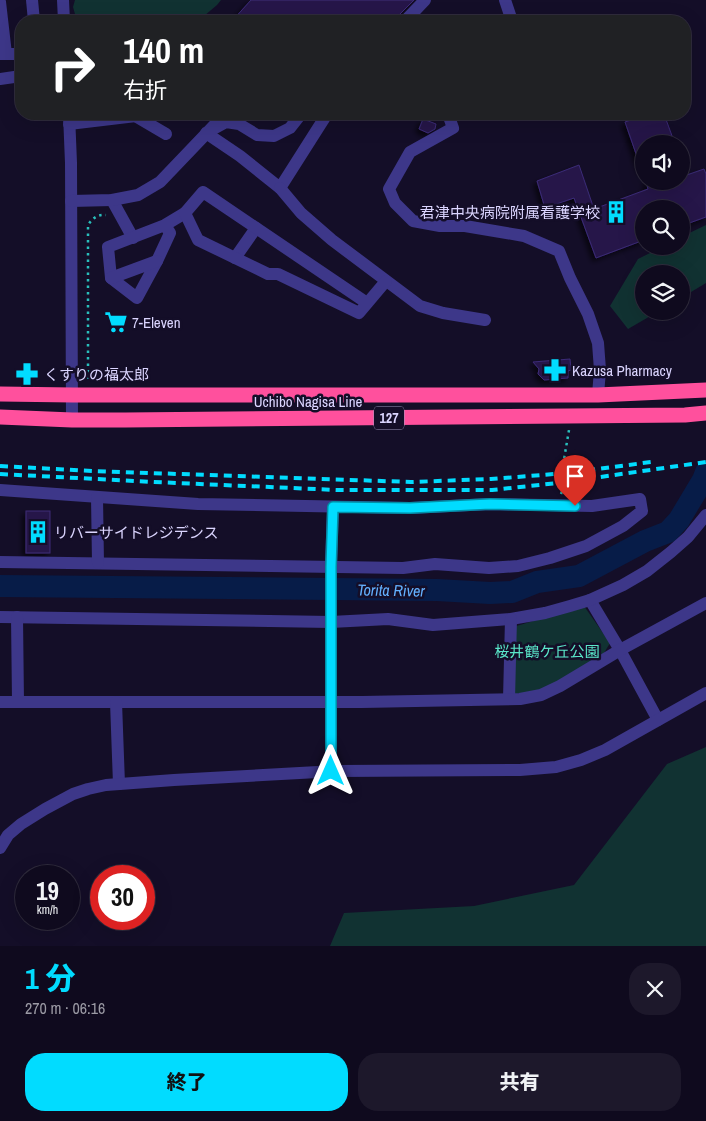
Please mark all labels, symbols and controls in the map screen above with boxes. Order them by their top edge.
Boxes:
text: 140 m [123,27,204,74]
icon: right [40,35,105,100]
text: 右折 [123,75,167,105]
map controls [635,135,690,320]
button: sound [635,135,690,190]
building icon: 君津中央病院附属看護学校 [603,199,629,225]
button: search [635,200,690,255]
place label: 君津中央病院附属看護学校 [420,202,600,223]
button: layers [635,265,690,320]
supermarket icon: 7-Eleven [103,309,129,335]
place label: 7-Eleven [132,312,181,333]
pharmacy icon: Kazusa Pharmacy [542,357,568,383]
place label: Kazusa Pharmacy [572,360,673,381]
pharmacy icon: くすりの福太郎 [14,361,40,387]
place label: くすりの福太郎 [44,364,149,385]
street label: Uchibo Nagisa Line [254,391,363,412]
road number: 127 [374,406,404,429]
pin [554,455,596,506]
icon: arrive [561,462,589,490]
building icon: リバーサイドレジデンス [25,519,51,545]
place label: リバーサイドレジデンス [54,522,218,543]
water label: Torita River [357,578,426,602]
park label: 桜井鶴ケ丘公園 [494,641,600,662]
position arrow [304,744,356,796]
speed limit sign: 30 [90,865,155,930]
text: 19 [36,874,59,908]
text: km/h [37,902,58,918]
text: 1 分 [25,958,76,998]
button: close [629,963,681,1015]
text: 270 m · 06:16 [25,997,105,1019]
button: 終了 [25,1053,348,1111]
button: 共有 [358,1053,681,1111]

